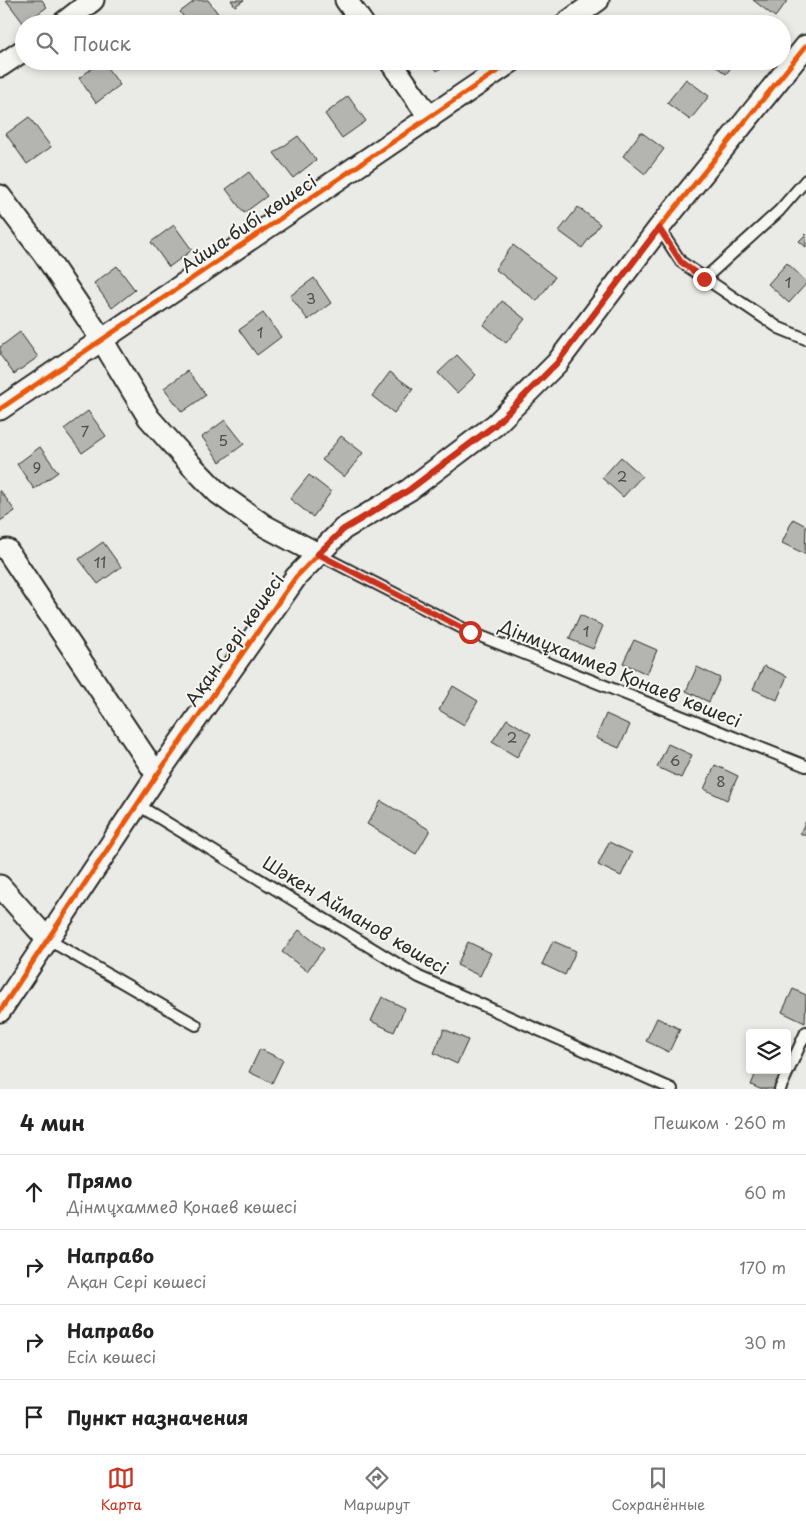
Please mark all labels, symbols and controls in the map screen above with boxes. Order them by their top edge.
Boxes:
search box [15,15,791,70]
icon: search [33,29,61,57]
text: Поиск [73,29,131,57]
street label: Айша бибі көшесі [175,167,322,278]
route end [693,268,716,291]
house number: 1 [785,270,791,293]
house number: 3 [306,286,316,309]
house number: 1 [257,320,263,343]
house number: 7 [81,419,90,442]
house number: 5 [218,428,228,451]
house number: 9 [33,455,41,478]
house number: 2 [617,464,627,487]
house number: 11 [94,550,106,573]
street label: Ақан Сері көшесі [178,567,290,711]
street label: Дінмұхаммед Қонаев көшесі [495,611,746,734]
house number: 1 [583,619,589,642]
route start [459,621,482,644]
house number: 2 [507,725,517,748]
house number: 6 [670,748,680,771]
house number: 8 [716,769,726,792]
street label: Шәкен Айманов көшесі [258,849,454,981]
map controls [746,1029,791,1074]
button: layers [746,1029,791,1074]
text: 4 мин [20,1106,85,1138]
text: Пешком · 260 m [653,1110,786,1134]
text: Прямо [67,1166,132,1194]
icon: ahead [20,1178,48,1206]
text: 60 m [744,1180,786,1204]
text: Дінмұхаммед Қонаев көшесі [67,1194,297,1218]
text: Направо [67,1241,154,1269]
icon: right [20,1253,48,1281]
text: 170 m [740,1255,786,1279]
text: Ақан Сері көшесі [67,1269,206,1293]
text: Направо [67,1316,154,1344]
icon: right [20,1328,48,1356]
text: 30 m [744,1330,786,1354]
text: Есіл көшесі [67,1344,156,1368]
icon: arrive [20,1403,48,1431]
text: Пункт назначения [67,1403,248,1431]
tab: Карта [101,1464,142,1515]
tab: Маршрут [344,1464,410,1515]
tab: Сохранённые [612,1464,705,1515]

